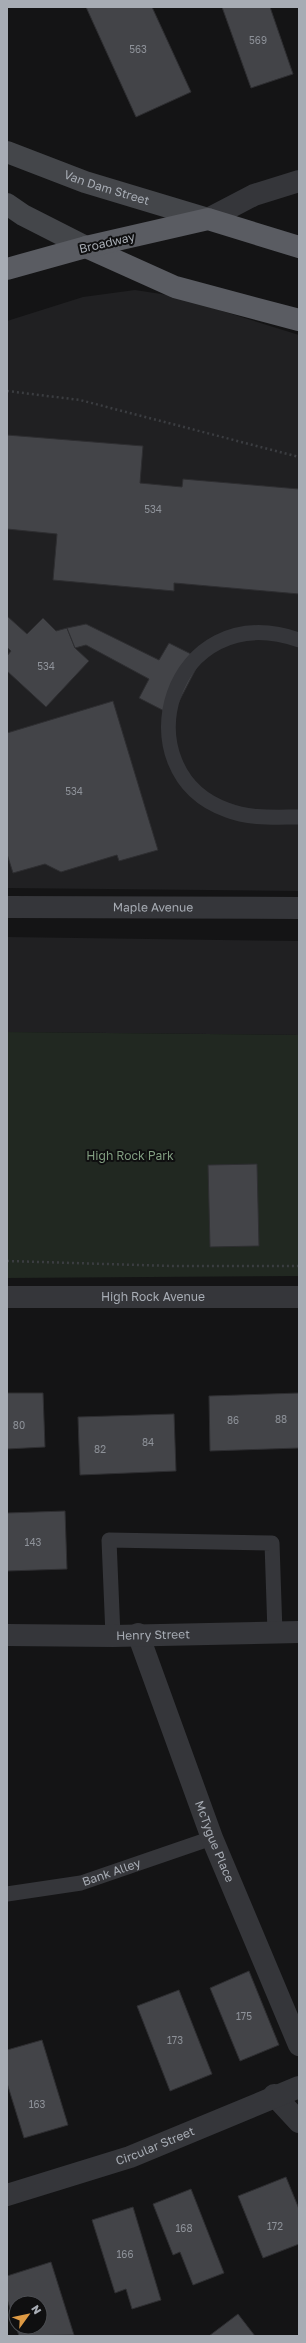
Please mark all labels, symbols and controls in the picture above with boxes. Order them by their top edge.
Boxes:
house number: 569 [249,34,267,46]
house number: 563 [129,43,147,55]
street label: Van Dam Street [62,167,152,208]
street label: Broadway [78,229,136,256]
house number: 534 [144,503,162,515]
house number: 534 [37,660,55,672]
house number: 534 [65,785,83,797]
street label: Maple Avenue [113,899,193,915]
park label: High Rock Park [86,1148,174,1163]
street label: High Rock Avenue [101,1289,205,1304]
house number: 88 [275,1413,287,1425]
house number: 86 [227,1414,239,1426]
house number: 80 [13,1419,25,1431]
house number: 84 [142,1436,154,1448]
house number: 82 [94,1443,106,1455]
house number: 143 [25,1536,42,1548]
street label: Henry Street [116,1626,190,1643]
street label: McTygue Place [192,1798,238,1884]
street label: Bank Alley [80,1855,143,1889]
house number: 175 [236,2010,252,2022]
house number: 173 [167,2034,183,2046]
house number: 163 [29,2098,46,2110]
street label: Circular Street [114,2123,197,2168]
house number: 172 [267,2220,283,2232]
house number: 168 [176,2222,193,2234]
house number: 166 [117,2248,133,2260]
north arrow [8,2295,48,2335]
text: N [29,2302,45,2316]

